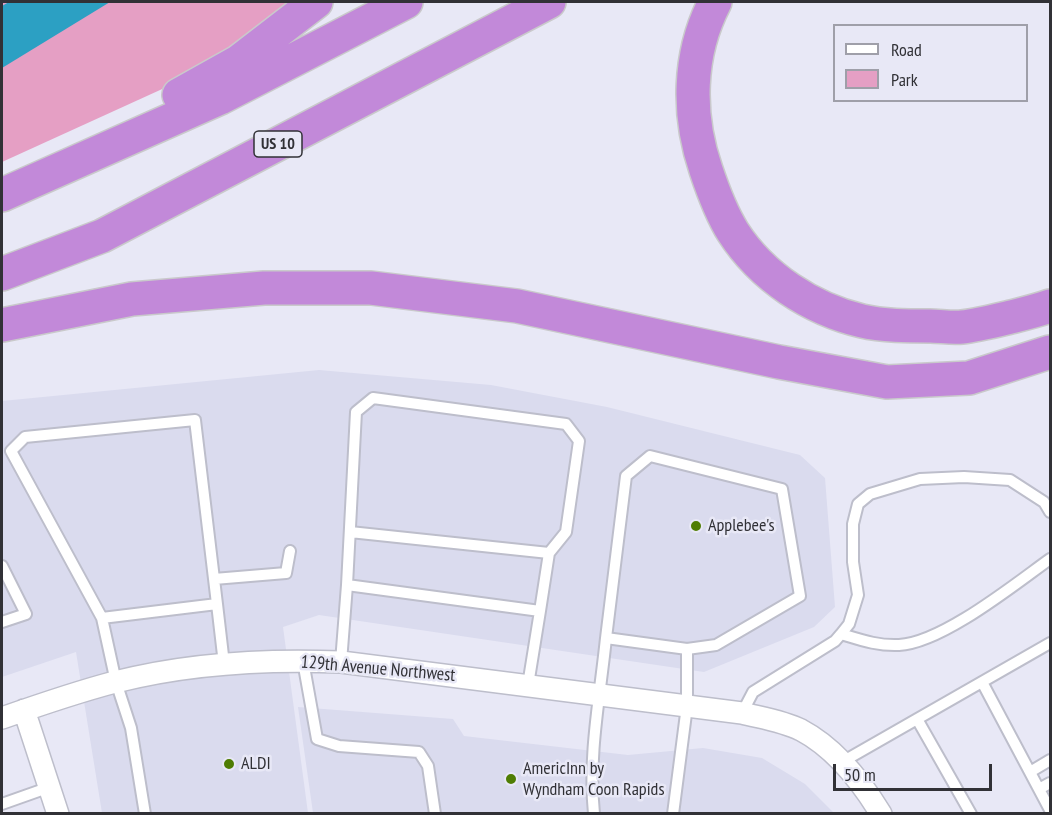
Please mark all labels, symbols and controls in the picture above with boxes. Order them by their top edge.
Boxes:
legend [833,24,1028,102]
text: Road [891,38,922,61]
text: Park [891,68,918,91]
road number: US 10 [254,131,302,157]
place label: Applebee's [708,515,775,537]
marker: Applebee's [689,519,703,533]
street label: 129th Avenue Northwest [300,651,456,687]
scale bar [836,752,995,790]
place label: ALDI [241,753,271,775]
marker: ALDI [222,757,236,771]
place label: AmericInn by Wyndham Coon Rapids [523,758,664,800]
text: 50 m [844,763,876,786]
marker: AmericInn by Wyndham Coon Rapids [504,772,518,786]

